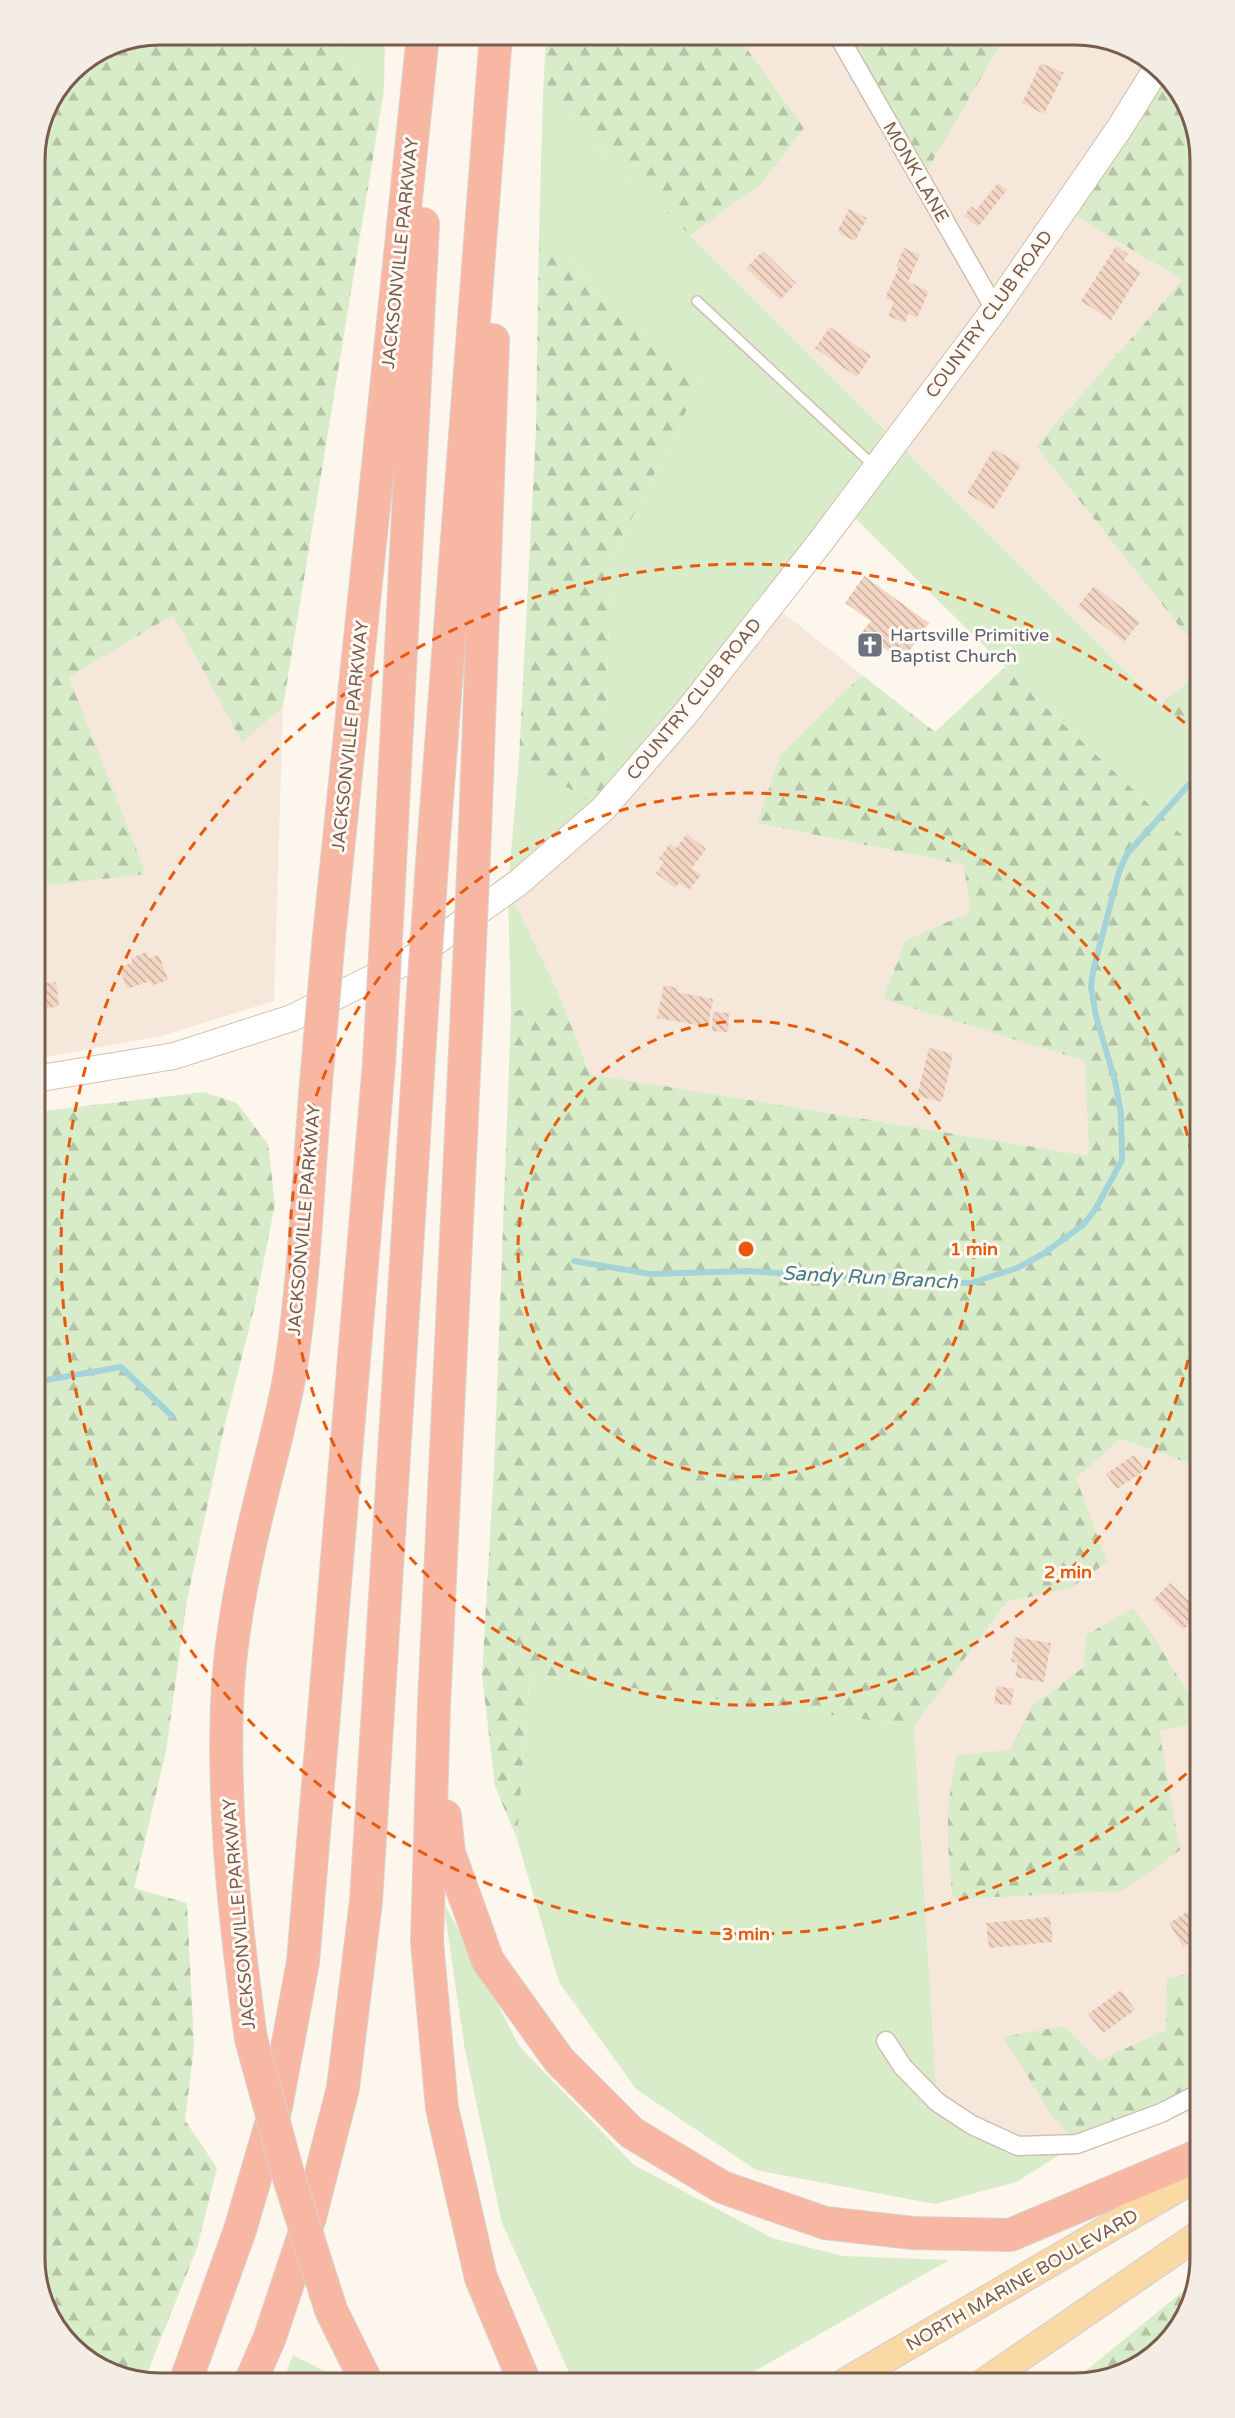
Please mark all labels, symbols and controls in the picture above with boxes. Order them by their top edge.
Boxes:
street label: MONK LANE [878,118,954,226]
street label: JACKSONVILLE PARKWAY [377,136,423,370]
street label: COUNTRY CLUB ROAD [921,226,1057,402]
street label: COUNTRY CLUB ROAD [622,613,766,785]
street label: JACKSONVILLE PARKWAY [327,619,373,853]
place label: Hartsville Primitive Baptist Church [890,624,1049,667]
church icon: Hartsville Primitive Baptist Church [855,630,885,660]
street label: JACKSONVILLE PARKWAY [283,1103,325,1337]
text: 1 min [950,1238,998,1260]
centre of rings [736,1239,756,1259]
water label: Sandy Run Branch [782,1261,959,1295]
text: 2 min [1044,1561,1092,1583]
street label: JACKSONVILLE PARKWAY [218,1797,260,2031]
text: 3 min [722,1923,770,1945]
street label: NORTH MARINE BOULEVARD [902,2204,1142,2356]

